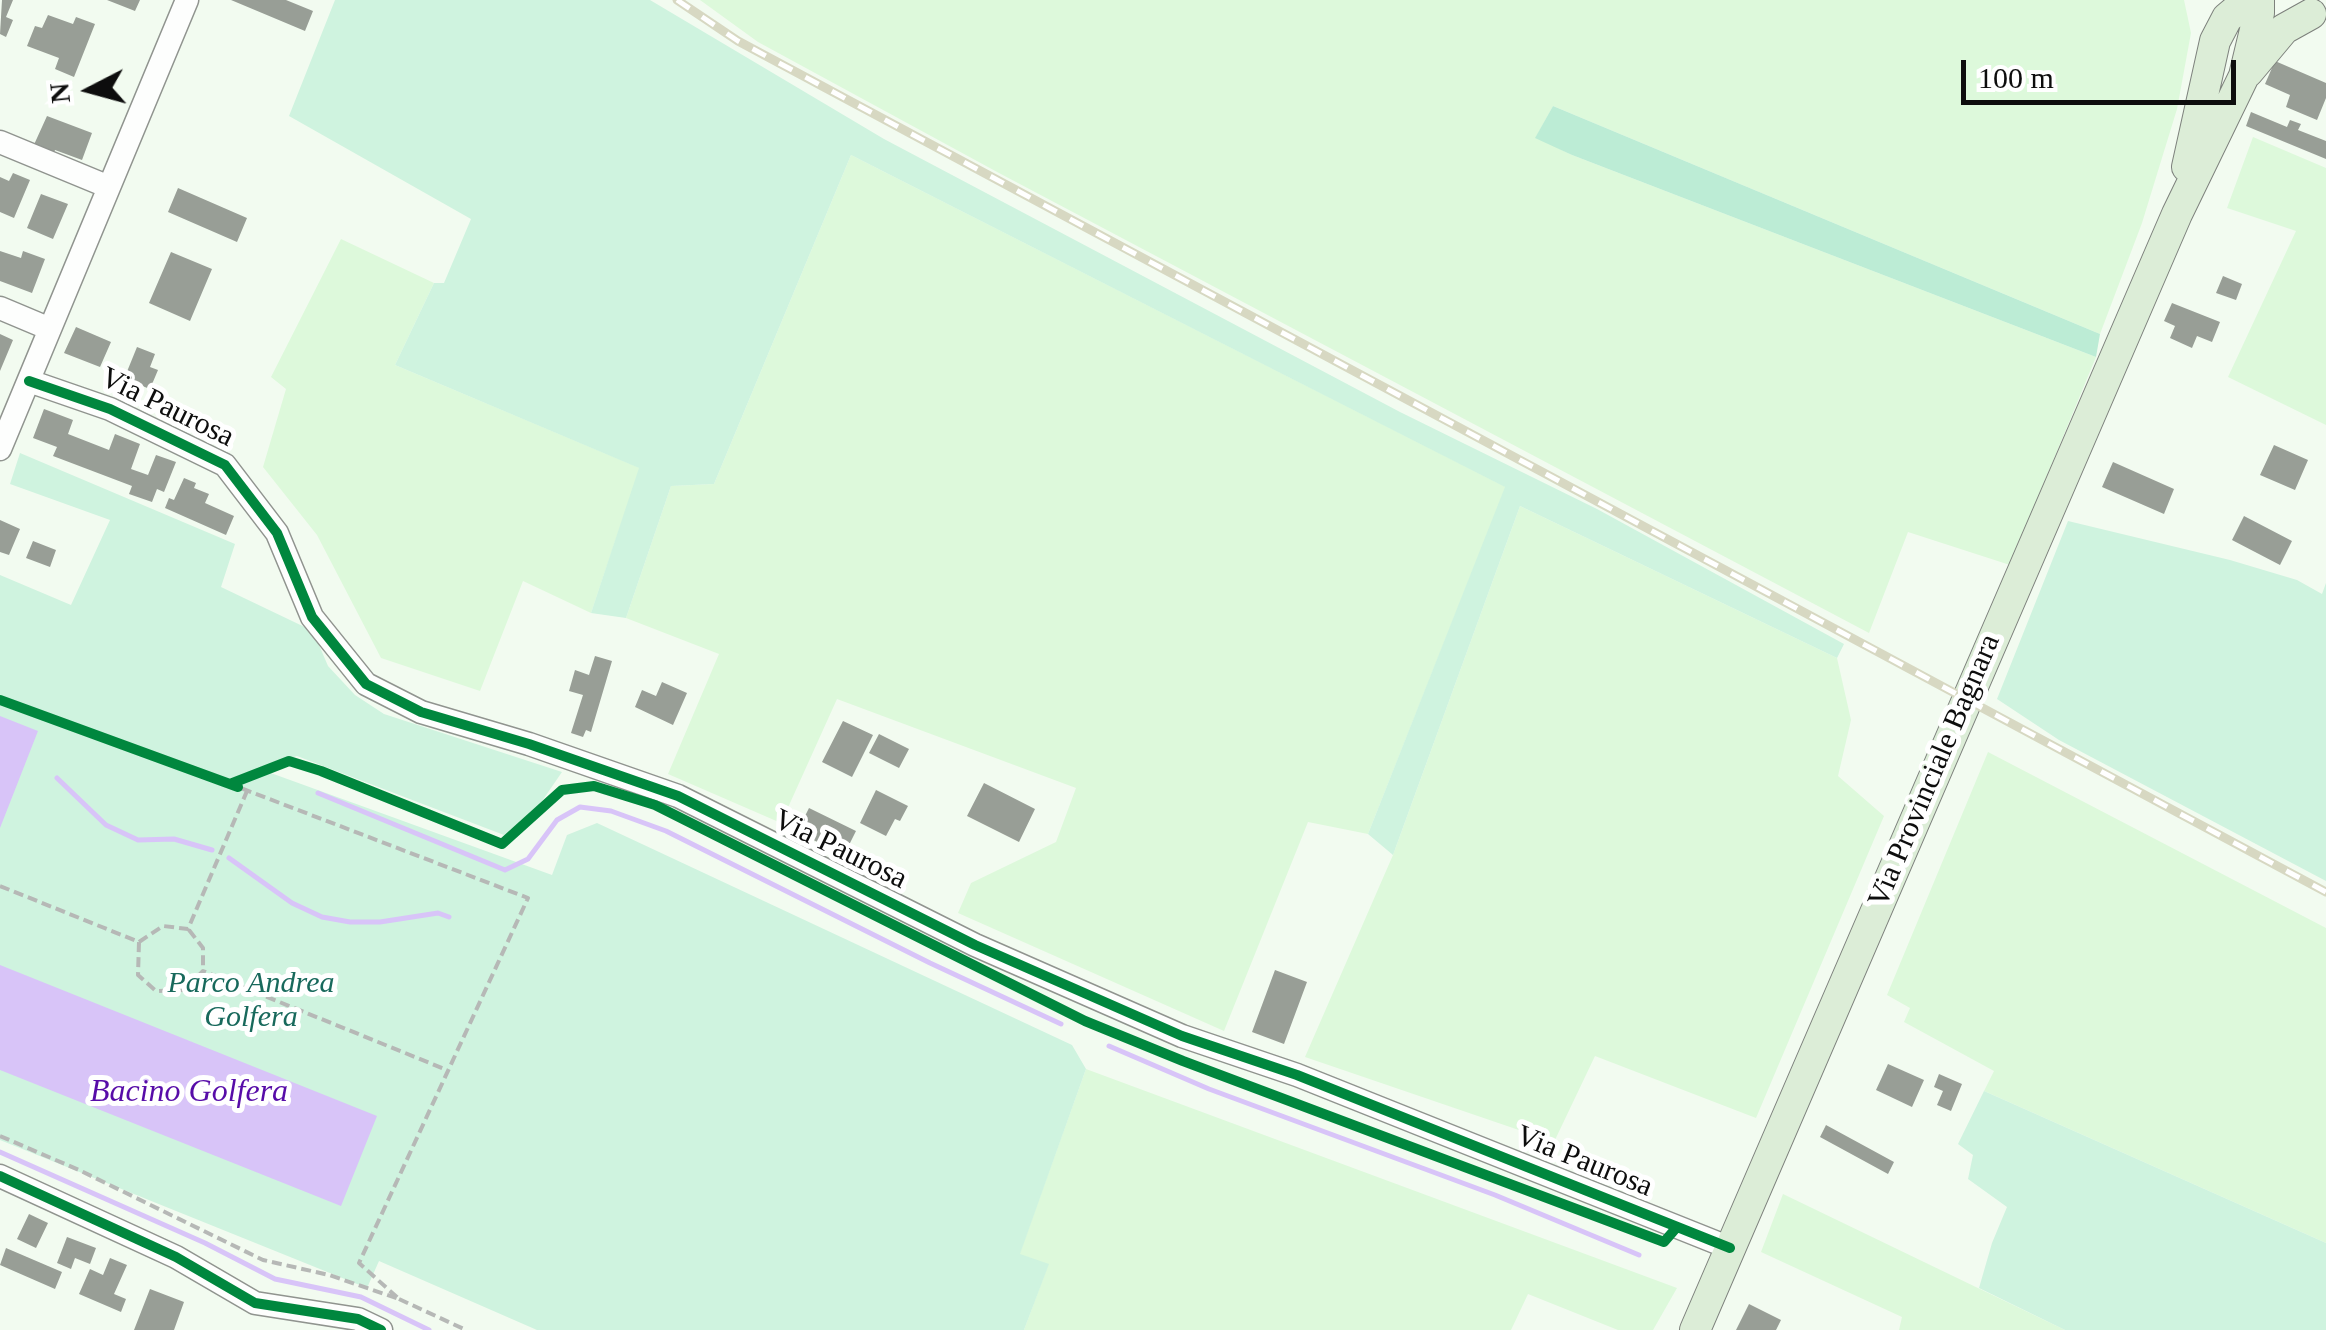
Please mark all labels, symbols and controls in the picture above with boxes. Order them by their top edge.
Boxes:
north arrow [40,40,140,140]
scale bar [1966,40,2241,102]
text: 100 m [1978,61,2054,94]
text: N [43,82,76,105]
street label: Via Paurosa [94,360,240,456]
street label: Via Provinciale Bagnara [1861,629,2009,913]
street label: Via Paurosa [767,802,913,898]
park label: Parco Andrea Golfera [168,966,334,1036]
water label: Bacino Golfera [90,1074,288,1112]
street label: Via Paurosa [1511,1118,1657,1206]

